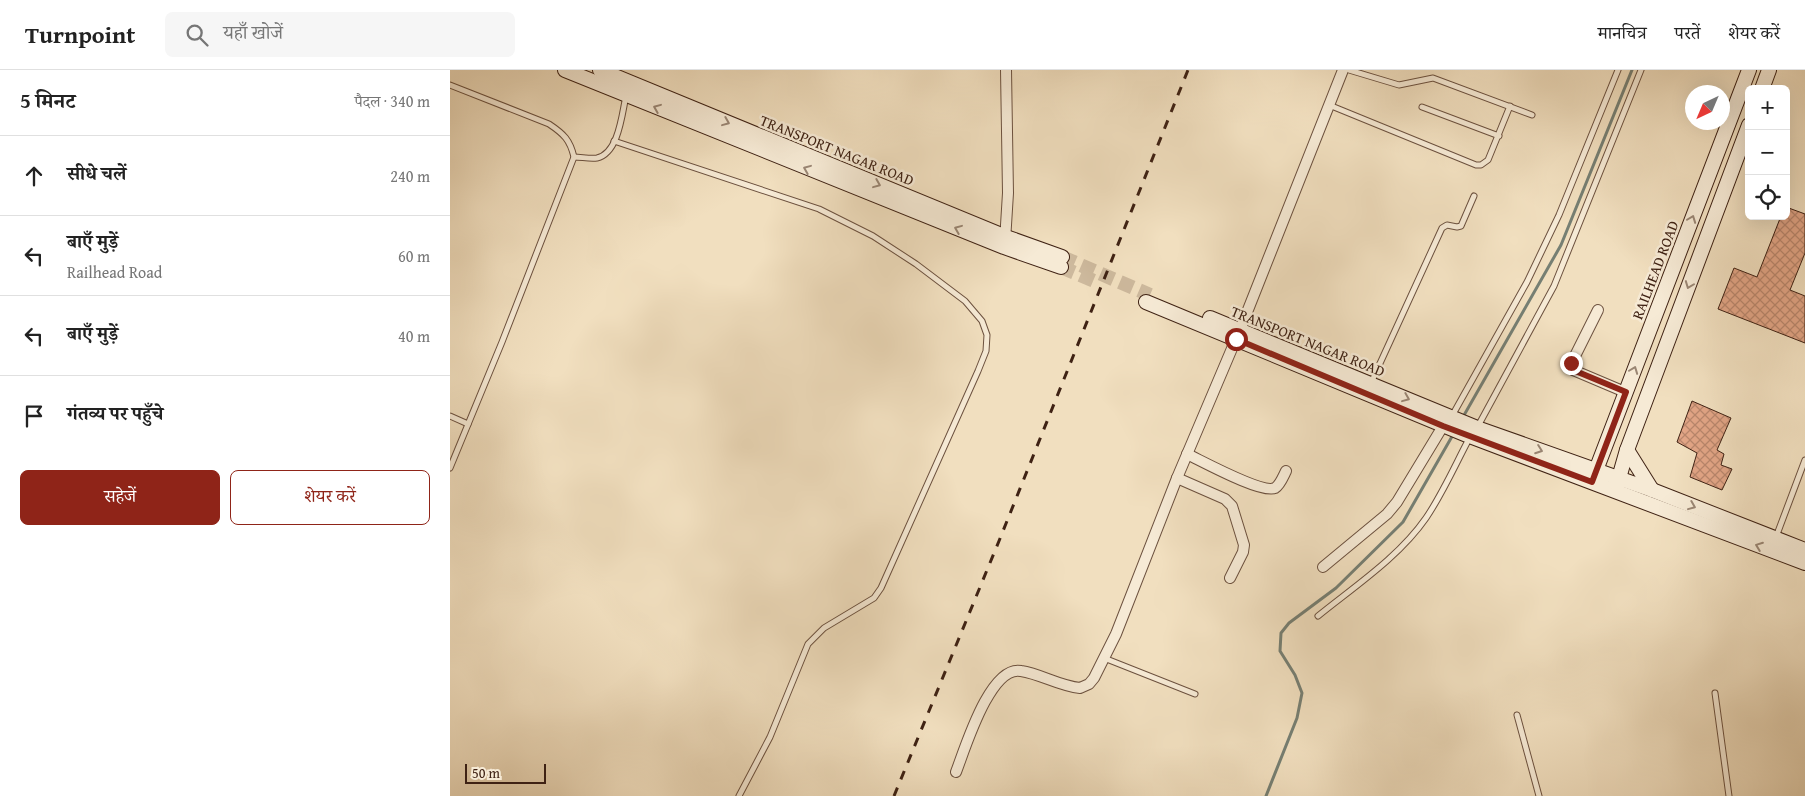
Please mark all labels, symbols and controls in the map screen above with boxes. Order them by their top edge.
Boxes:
search box [165,12,515,57]
text: Turnpoint [25,17,135,52]
text: यहाँ खोजें [223,18,283,46]
text: मानचित्र [1598,19,1647,46]
text: परतें [1675,19,1700,46]
text: शेयर करें [1728,19,1780,46]
icon: search [183,21,211,49]
text: 5 मिनट [20,85,75,116]
north arrow [1685,85,1730,130]
map controls [1745,85,1790,220]
button: + [1745,85,1790,130]
text: पैदल · 340 m [354,89,430,113]
one-way arrow [653,103,662,114]
street label: TRANSPORT NAGAR ROAD [757,109,917,191]
one-way arrow [722,116,730,126]
button: − [1745,130,1790,175]
text: सीधे चलें [67,159,126,187]
icon: ahead [20,162,48,190]
text: 240 m [390,164,430,188]
one-way arrow [803,165,812,175]
button: locate [1745,175,1790,220]
one-way arrow [872,177,881,188]
one-way arrow [1686,215,1696,224]
street label: RAILHEAD ROAD [1627,218,1683,322]
one-way arrow [954,225,963,236]
text: बाएँ मुड़ें [67,227,118,255]
icon: left [20,242,48,270]
text: 60 m [398,244,430,268]
text: Railhead Road [67,260,162,284]
one-way arrow [1685,280,1695,289]
street label: TRANSPORT NAGAR ROAD [1228,300,1388,382]
text: बाएँ मुड़ें [67,319,118,347]
icon: left [20,322,48,350]
text: 40 m [398,324,430,348]
route start [1225,328,1248,351]
route end [1560,352,1583,375]
one-way arrow [1628,367,1638,375]
one-way arrow [1401,392,1410,402]
text: गंतव्य पर पहुँचे [67,399,163,427]
icon: arrive [20,402,48,430]
one-way arrow [1535,444,1543,454]
button: सहेजें [20,470,220,525]
button: शेयर करें [230,470,430,525]
one-way arrow [1687,500,1696,510]
one-way arrow [1755,542,1764,553]
scale bar [465,761,546,784]
text: 50 m [472,763,500,783]

